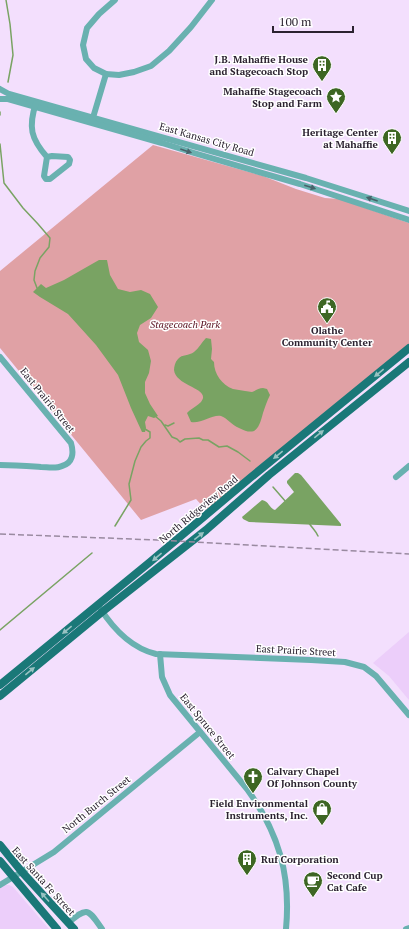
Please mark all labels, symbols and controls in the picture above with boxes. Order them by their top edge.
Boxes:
scale bar [273,8,353,34]
text: 100 m [279,14,312,29]
place label: J.B. Mahaffie House and Stagecoach Stop [209,53,309,78]
building icon: J.B. Mahaffie House and Stagecoach Stop [311,54,333,82]
place label: Mahaffie Stagecoach Stop and Farm [223,85,323,110]
place icon: Mahaffie Stagecoach Stop and Farm [325,86,347,114]
street label: East Kansas City Road [158,120,256,159]
place label: Heritage Center at Mahaffie [302,126,379,151]
building icon: Heritage Center at Mahaffie [381,127,403,155]
one-way arrow [180,148,192,154]
one-way arrow [305,184,317,190]
one-way arrow [366,195,378,201]
public building icon: Olathe Community Center [316,296,338,324]
park label: Stagecoach Park [150,318,220,331]
place label: Olathe Community Center [282,324,373,349]
street label: East Prairie Street [17,365,78,436]
one-way arrow [373,368,384,377]
one-way arrow [314,430,325,439]
one-way arrow [273,450,283,459]
street label: North Ridgeview Road [156,472,241,546]
one-way arrow [193,532,204,540]
one-way arrow [152,552,162,561]
one-way arrow [62,626,73,634]
street label: East Prairie Street [256,642,337,659]
one-way arrow [25,667,36,676]
street label: East Spruce Street [177,691,238,762]
place label: Calvary Chapel Of Johnson County [267,765,358,790]
church icon: Calvary Chapel Of Johnson County [242,766,264,794]
street label: North Burch Street [60,773,133,836]
place label: Field Environmental Instruments, Inc. [210,797,309,822]
shop icon: Field Environmental Instruments, Inc. [311,798,333,826]
street label: East Santa Fe Street [9,844,78,919]
building icon: Ruf Corporation [236,848,258,876]
place label: Ruf Corporation [261,853,339,866]
place label: Second Cup Cat Cafe [327,869,383,894]
cafe icon: Second Cup Cat Cafe [302,870,324,898]
one-way arrow [40,892,49,903]

